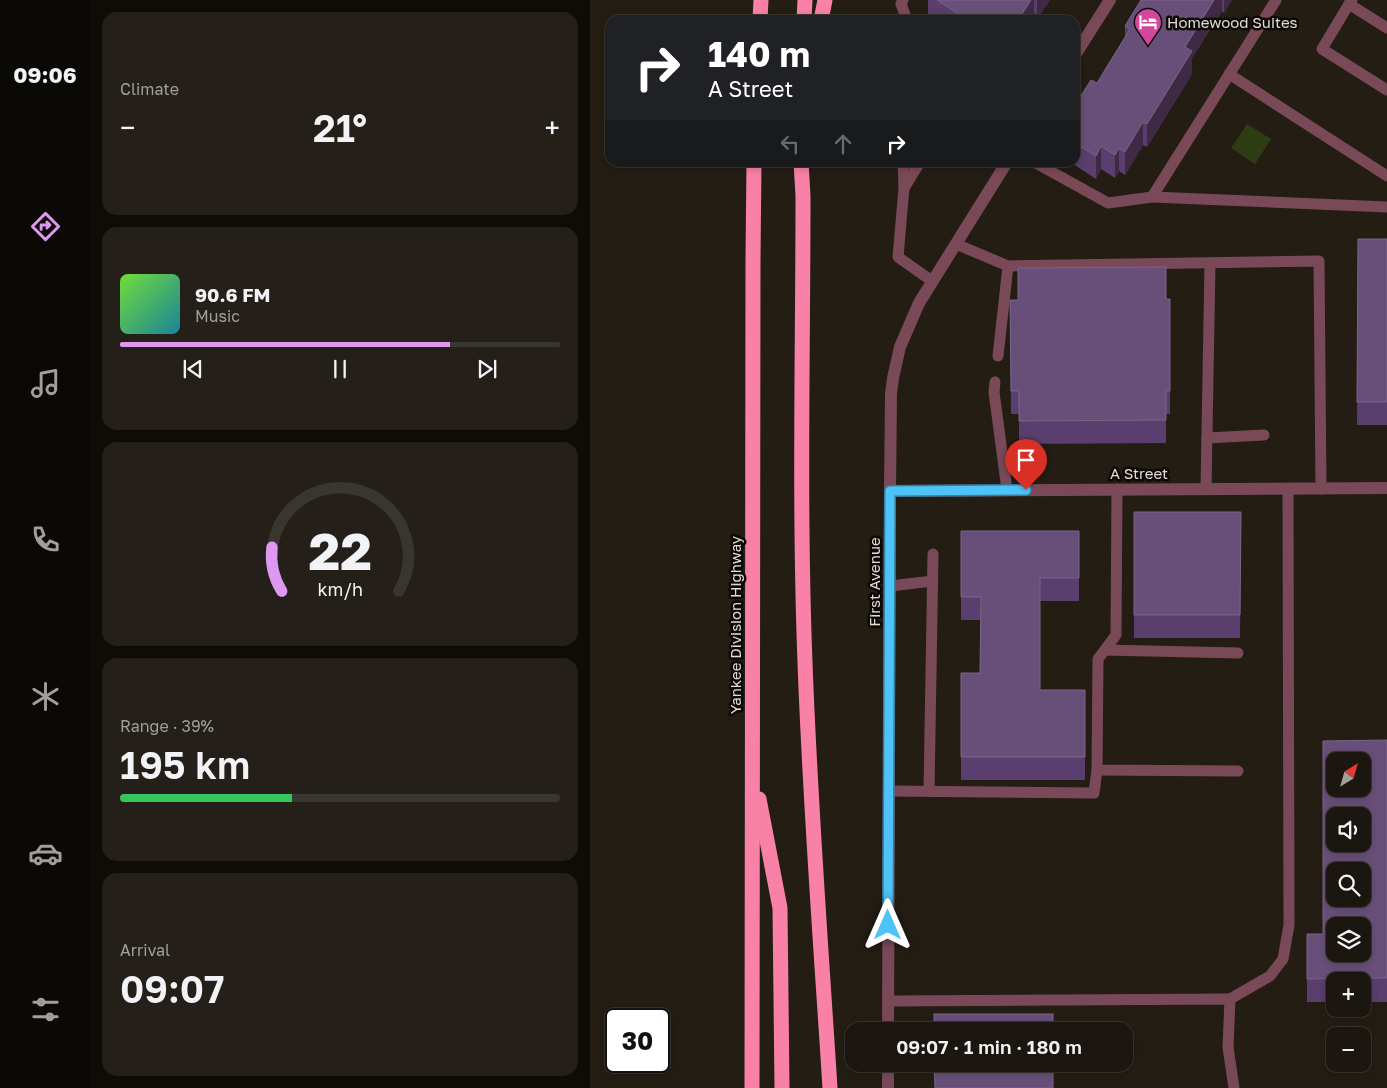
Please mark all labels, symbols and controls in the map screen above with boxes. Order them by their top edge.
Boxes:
hotel icon: Homewood Suites [1133,7,1163,46]
place label: Homewood Suites [1167,13,1298,31]
text: 140 m [708,33,810,75]
icon: right [625,35,690,100]
text: 09:06 [13,61,77,88]
text: A Street [708,75,793,102]
text: Climate [120,79,179,99]
text: 21° [313,105,367,150]
text: − [120,111,135,144]
text: + [545,111,560,144]
icon: left [776,130,804,158]
icon: ahead [829,130,857,158]
icon: right [882,130,910,158]
icon: directions [28,209,63,244]
text: 90.6 FM [195,283,271,306]
text: Music [195,306,240,326]
icon: previous [179,355,207,383]
icon: pause [326,355,354,383]
icon: next [473,355,501,383]
icon: music [28,366,63,401]
pin [1005,439,1047,490]
icon: arrive [1012,446,1040,474]
street label: A Street [1110,464,1168,482]
text: 22 [308,519,372,581]
icon: phone [28,522,63,557]
street label: Yankee Division Highway [726,535,744,714]
street label: First Avenue [865,537,883,627]
text: km/h [317,578,363,600]
icon: climate [28,679,63,714]
text: Range · 39% [120,716,214,736]
text: 195 km [120,742,250,787]
north arrow [1326,752,1371,798]
map controls [1326,752,1371,1072]
button: sound [1326,807,1371,852]
icon: car [28,836,63,871]
button: search [1326,862,1371,907]
position arrow [861,898,913,950]
button: layers [1326,917,1371,962]
text: Arrival [120,940,170,960]
text: 09:07 [120,966,225,1011]
button: + [1326,972,1371,1017]
icon: filters [28,992,63,1027]
speed limit sign: 30 [605,1008,670,1073]
button: − [1326,1027,1371,1072]
text: 09:07 · 1 min · 180 m [896,1035,1082,1058]

